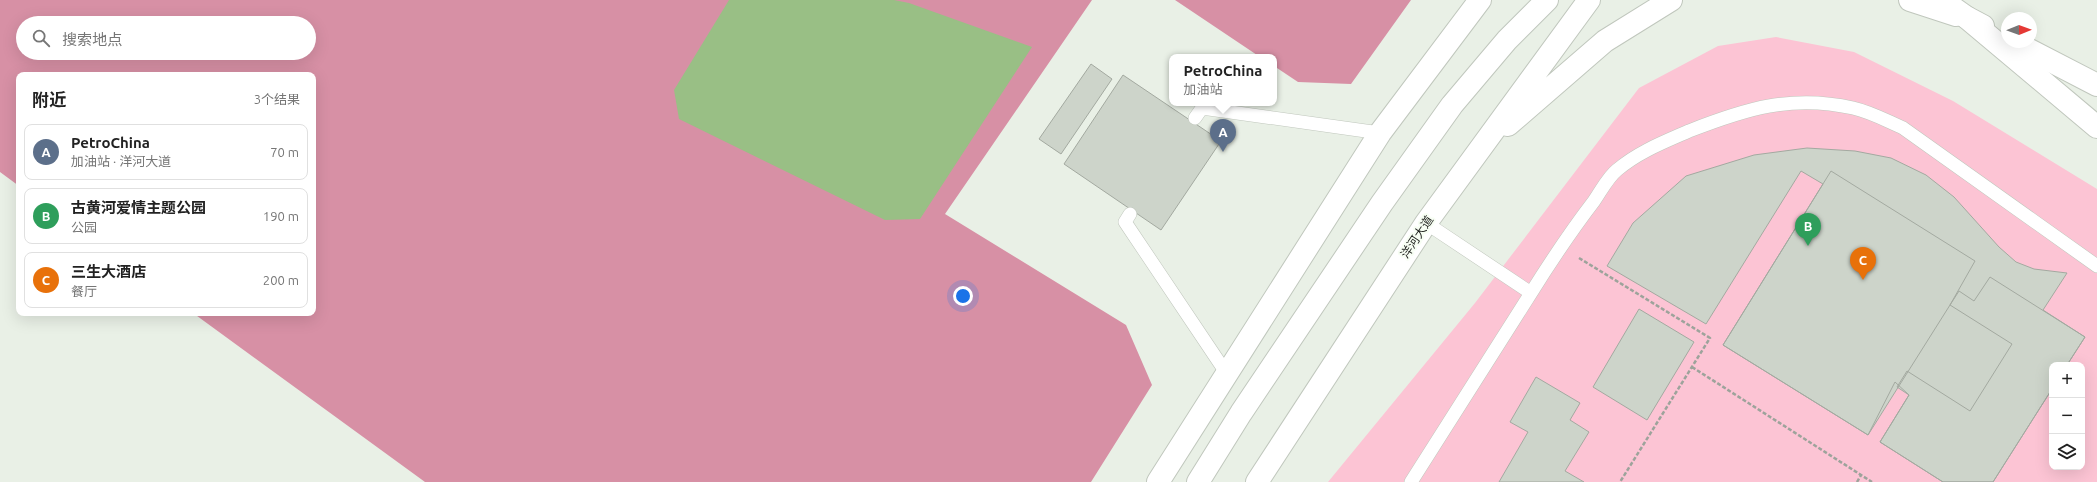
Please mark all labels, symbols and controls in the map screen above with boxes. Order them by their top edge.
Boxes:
north arrow [2001,12,2037,48]
search box [16,16,316,60]
icon: search [30,27,52,49]
text: 搜索地点 [62,31,122,48]
popup [1169,54,1277,106]
text: PetroChina [1184,62,1262,79]
text: 加油站 [1184,82,1223,96]
text: 附近 [32,90,66,109]
text: 3个结果 [254,92,300,106]
pin: A [1210,119,1236,152]
text: PetroChina [71,134,150,151]
text: A [41,145,51,159]
text: 70 m [270,145,299,159]
text: 加油站 · 洋河大道 [71,154,171,168]
text: 古黄河爱情主题公园 [71,199,206,216]
text: B [42,209,50,223]
text: 190 m [263,209,299,223]
street label: 洋河大道 [1398,213,1435,260]
pin: B [1795,213,1821,246]
text: 公园 [71,220,97,234]
pin: C [1850,247,1876,280]
text: 三生大酒店 [71,263,146,280]
text: C [42,273,50,287]
text: 200 m [263,273,299,287]
text: 餐厅 [71,284,97,298]
your location [953,286,973,306]
map controls [2049,362,2085,470]
button: + [2049,362,2085,398]
button: − [2049,398,2085,434]
button: layers [2049,434,2085,470]

